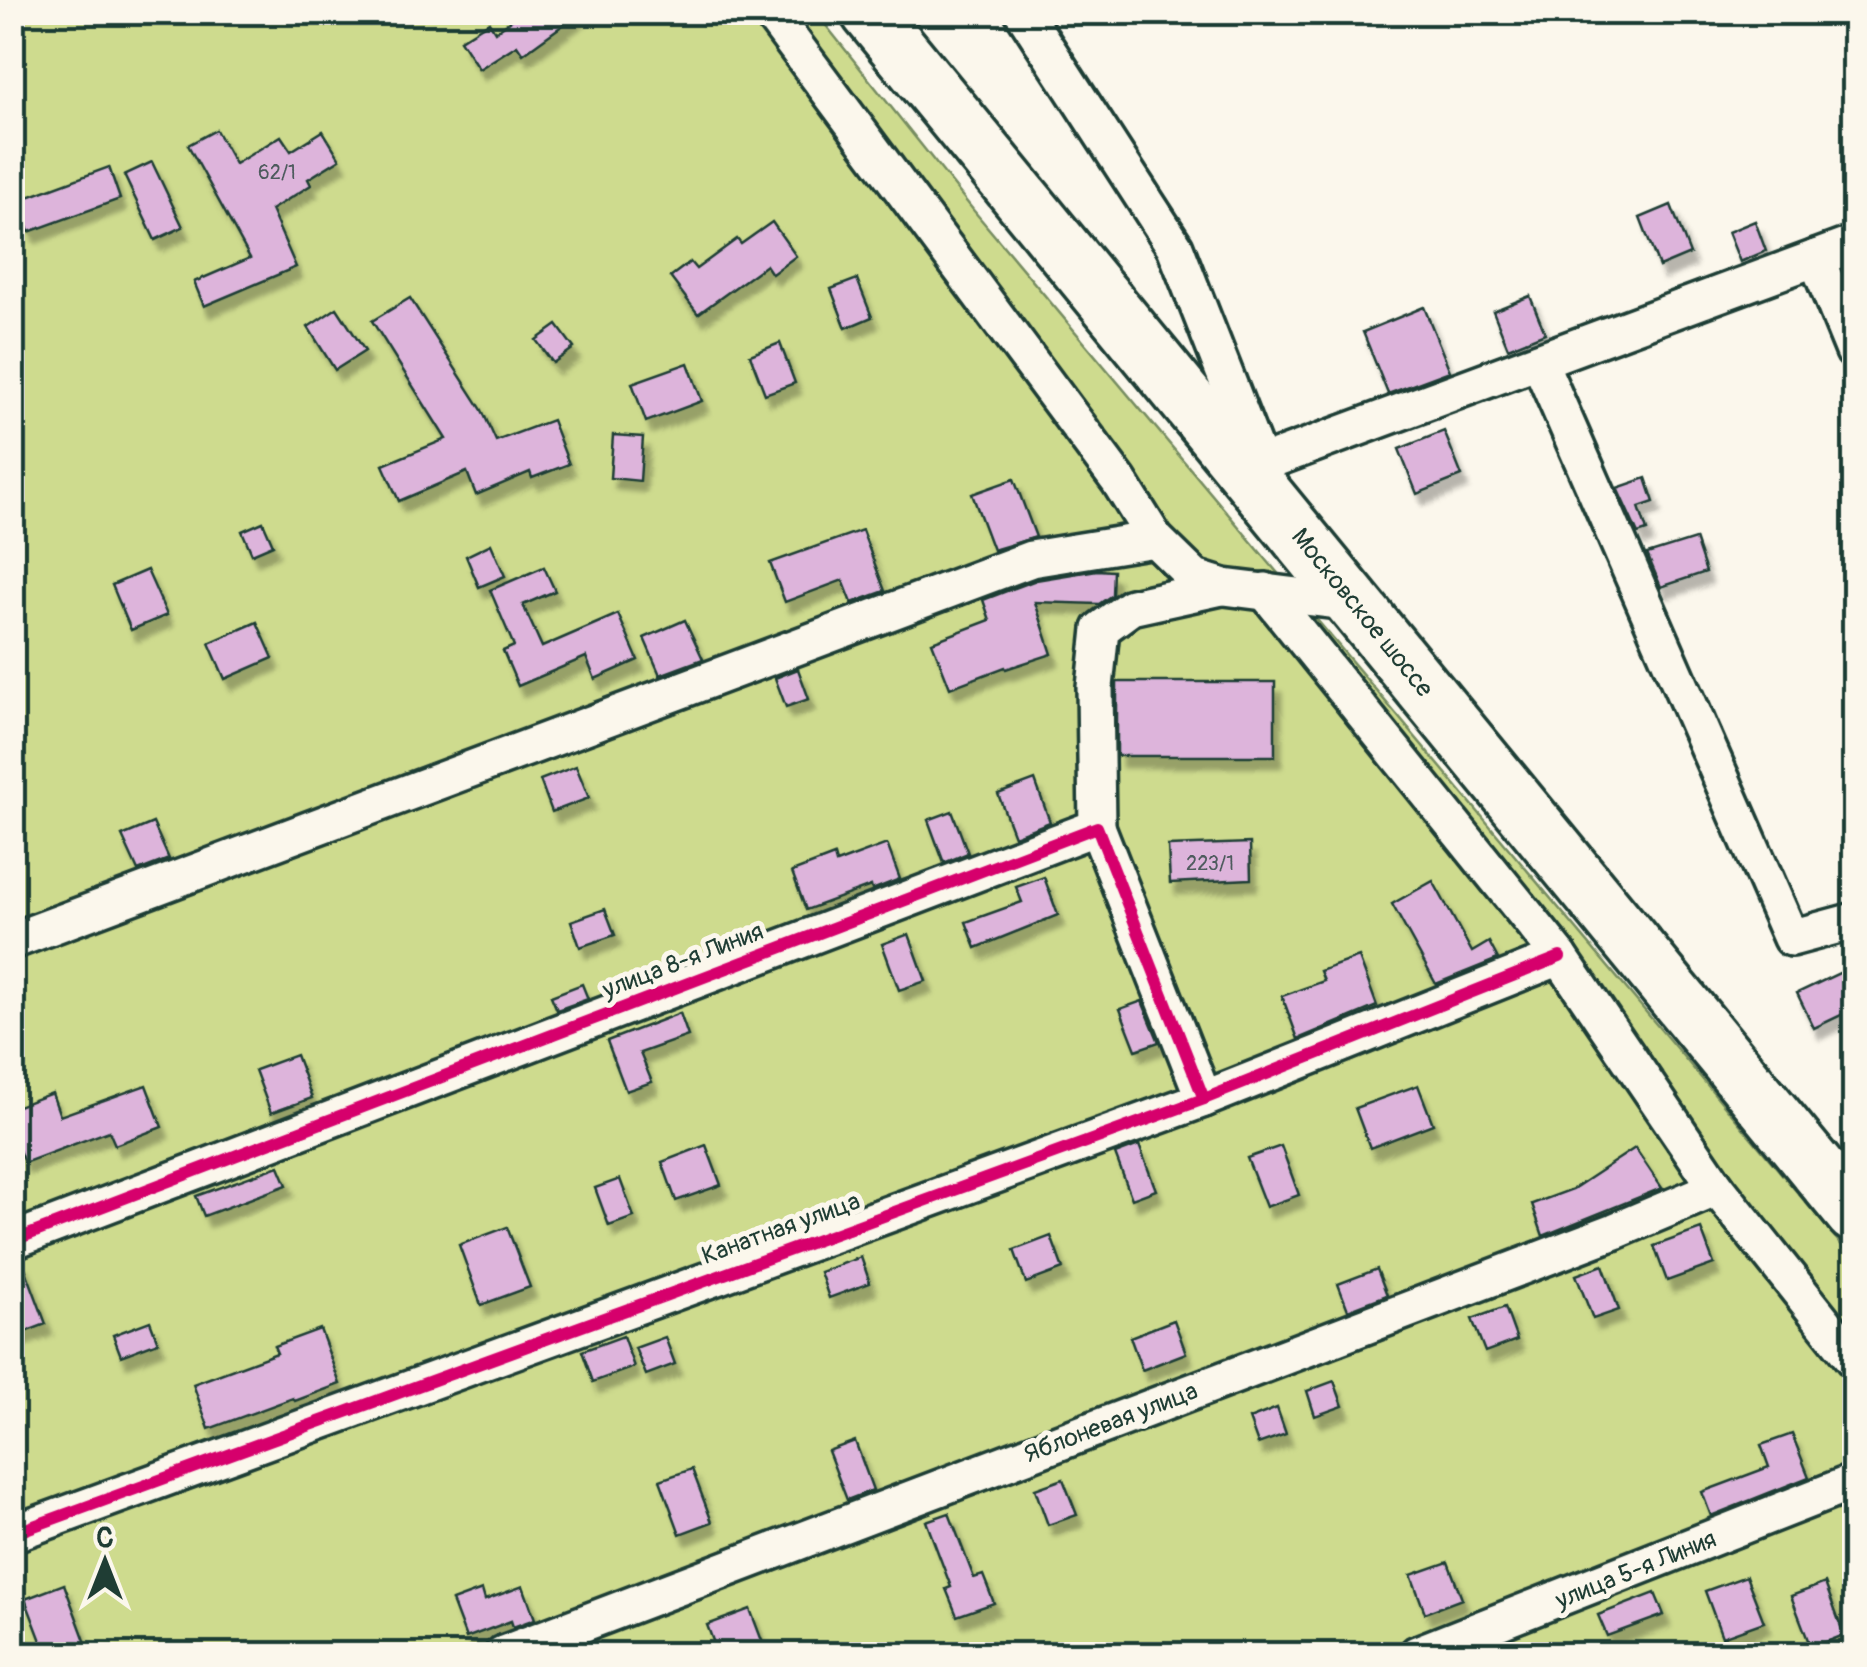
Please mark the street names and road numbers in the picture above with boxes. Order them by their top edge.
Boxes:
street label: Московское шоссе [1284,522,1440,704]
street label: улица 8-я Линия [597,916,768,1006]
street label: Канатная улица [698,1186,864,1272]
street label: Яблоневая улица [1020,1376,1202,1470]
street label: улица 5-я Линия [1550,1524,1721,1617]

